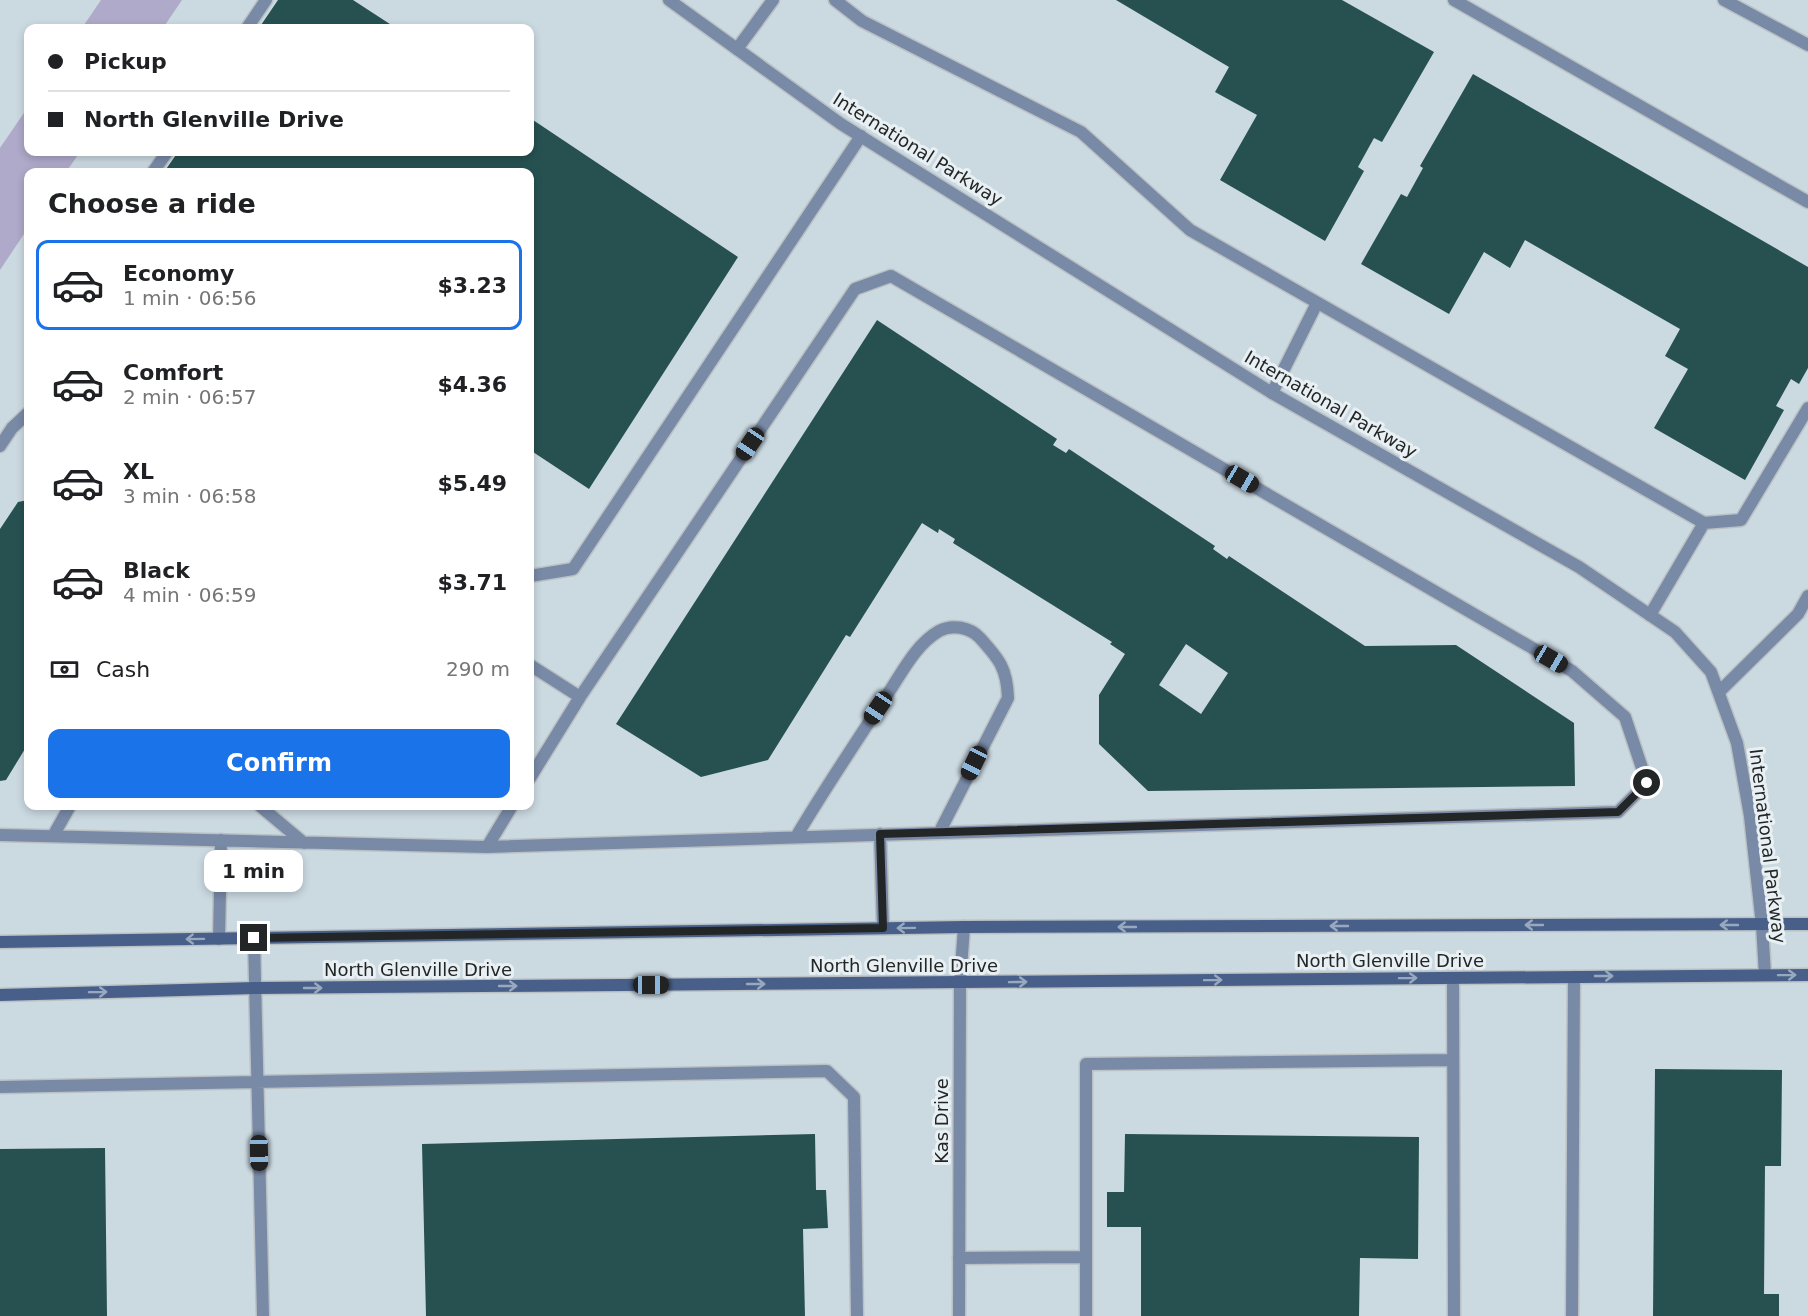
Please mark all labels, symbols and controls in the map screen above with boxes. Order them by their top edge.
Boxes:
text: Pickup [84,49,167,74]
street label: International Parkway [829,88,1007,210]
text: North Glenville Drive [84,107,344,132]
text: Choose a ride [48,188,256,219]
icon: car [51,258,105,312]
text: Economy [123,261,234,286]
text: $3.23 [437,273,507,298]
text: 1 min · 06:56 [123,286,257,310]
street label: International Parkway [1241,346,1421,462]
icon: car [51,357,105,411]
text: Comfort [123,360,223,385]
text: $4.36 [437,372,507,397]
text: 2 min · 06:57 [123,385,257,409]
car [732,424,768,464]
icon: car [51,456,105,510]
text: XL [123,459,154,484]
car [1222,462,1262,496]
text: $5.49 [437,471,507,496]
text: 3 min · 06:58 [123,484,257,508]
icon: car [51,555,105,609]
text: Black [123,558,190,583]
text: $3.71 [437,570,507,595]
text: 4 min · 06:59 [123,583,257,607]
car [1531,642,1571,676]
icon: cash [48,653,81,686]
text: Cash [96,657,150,682]
text: 290 m [446,657,510,681]
car [860,688,896,728]
button: Confirm [48,729,510,798]
car [958,743,990,783]
street label: International Parkway [1746,747,1790,945]
route start [1633,769,1660,796]
callout: 1 min [204,851,304,893]
text: 1 min [222,859,285,883]
one-way arrow [1524,919,1544,931]
one-way arrow [1719,919,1739,931]
one-way arrow [1329,920,1349,932]
one-way arrow [1118,921,1138,932]
one-way arrow [896,922,916,934]
route end [240,924,267,951]
one-way arrow [186,933,206,945]
street label: North Glenville Drive [1296,950,1484,971]
street label: North Glenville Drive [810,955,998,976]
street label: North Glenville Drive [324,959,512,980]
one-way arrow [1776,969,1796,981]
one-way arrow [1593,970,1613,982]
one-way arrow [1398,972,1418,984]
one-way arrow [1203,974,1223,986]
car [633,976,669,994]
one-way arrow [1008,976,1028,988]
one-way arrow [746,978,766,990]
one-way arrow [498,980,518,992]
one-way arrow [303,982,323,994]
one-way arrow [87,986,107,998]
street label: Kas Drive [931,1078,952,1164]
car [250,1135,268,1171]

